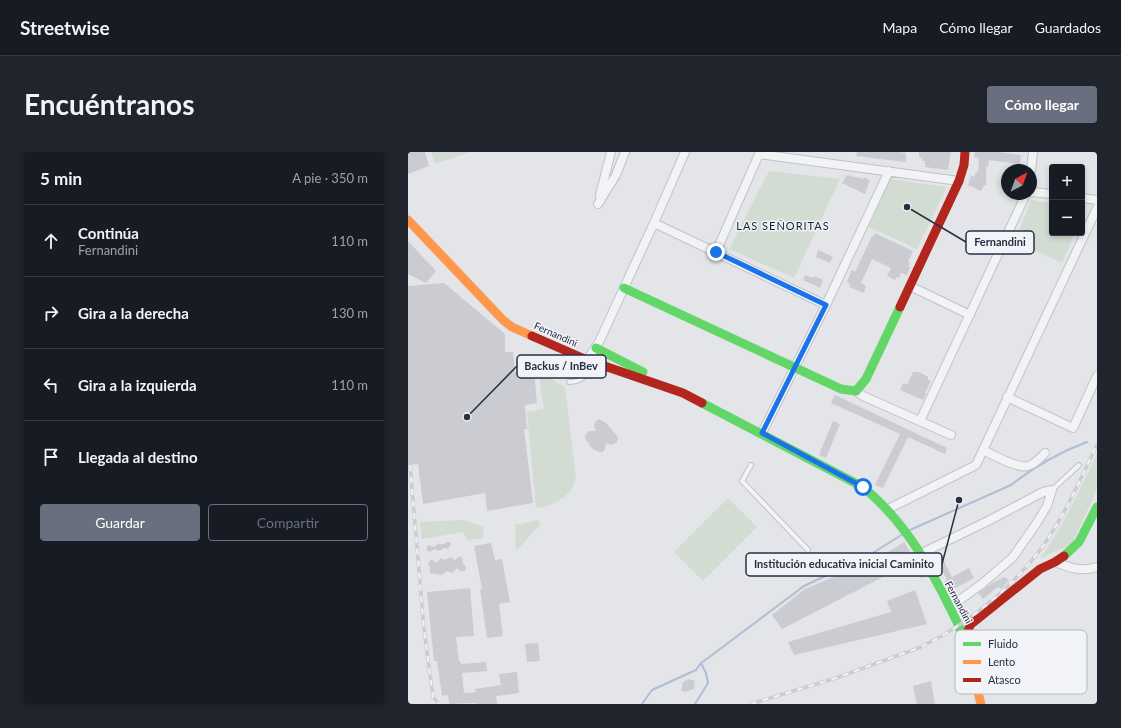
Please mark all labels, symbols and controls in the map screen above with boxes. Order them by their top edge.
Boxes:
text: Streetwise [20,16,110,39]
text: Mapa [883,19,917,36]
text: Cómo llegar [939,19,1013,36]
text: Guardados [1035,19,1101,36]
button: Cómo llegar [987,86,1097,123]
text: Encuéntranos [24,87,195,121]
north arrow [1001,164,1037,200]
map controls [1049,164,1085,236]
button: + [1049,164,1085,200]
text: 5 min [40,168,82,189]
text: A pie · 350 m [292,170,368,186]
button: − [1049,200,1085,236]
district label: LAS SEÑORITAS [736,219,830,232]
text: Continúa [78,224,139,242]
icon: ahead [40,230,62,252]
callout: Fernandini [966,231,1034,254]
text: 110 m [331,233,368,249]
text: Fernandini [974,235,1026,248]
text: Fernandini [78,242,138,258]
route end [707,243,725,261]
icon: right [40,302,62,324]
text: Gira a la derecha [78,304,189,322]
text: 130 m [331,305,368,321]
street label: Fernandini [532,319,580,349]
callout: Backus / InBev [517,355,606,378]
text: Backus / InBev [524,359,598,372]
icon: left [40,374,62,396]
text: Gira a la izquierda [78,376,197,394]
text: 110 m [331,377,368,393]
icon: arrive [40,446,62,468]
text: Llegada al destino [78,448,198,466]
route start [854,478,872,496]
button: Guardar [40,504,200,541]
button: Compartir [208,504,368,541]
callout: Institución educativa inicial Caminito [746,553,942,576]
text: Institución educativa inicial Caminito [754,557,934,570]
street label: Fernandini [943,579,975,625]
legend [955,630,1087,694]
text: Fluido [988,637,1018,650]
text: Lento [988,655,1015,668]
text: Atasco [988,673,1021,686]

